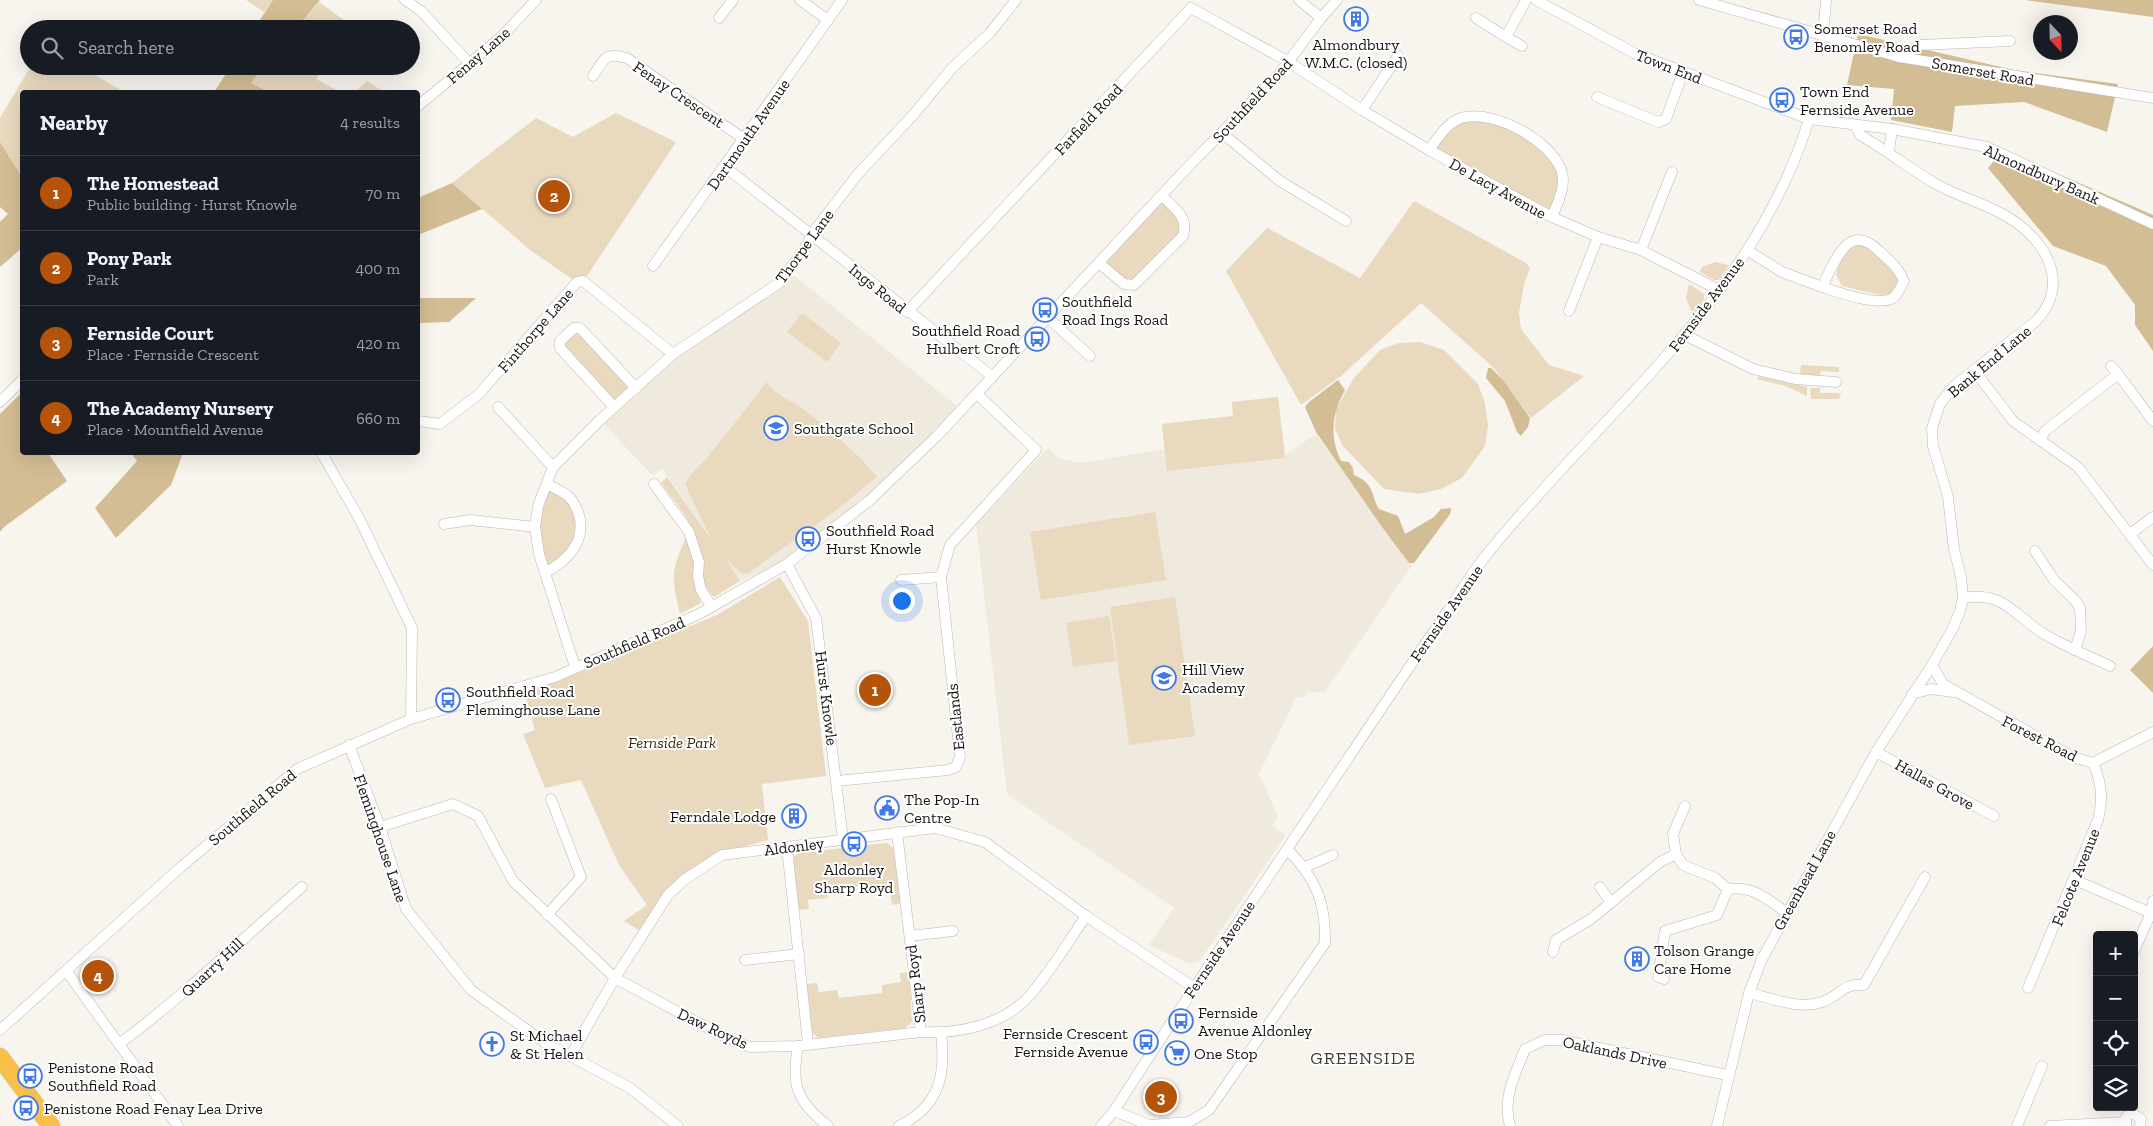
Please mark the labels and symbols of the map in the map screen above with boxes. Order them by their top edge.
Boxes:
building icon: Almondbury W.M.C. (closed) [1343,6,1369,32]
north arrow [2033,15,2078,60]
place label: Somerset Road Benomley Road [1814,19,1920,56]
street label: Fenay Lane [443,23,514,88]
bus stop icon: Somerset Road Benomley Road [1783,24,1809,50]
place label: Almondbury W.M.C. (closed) [1305,35,1407,72]
street label: Town End [1633,45,1705,88]
street label: Somerset Road [1930,53,2036,90]
street label: Southfield Road [1208,54,1296,146]
street label: Fenay Crescent [630,57,728,132]
street label: Dartmouth Avenue [703,75,794,193]
street label: Farfield Road [1050,79,1126,159]
place label: Town End Fernside Avenue [1800,82,1914,119]
bus stop icon: Town End Fernside Avenue [1769,87,1795,113]
street label: Almondbury Bank [1981,140,2103,209]
street label: De Lacy Avenue [1446,154,1550,223]
pin: 2 [538,177,570,215]
street label: Thorpe Lane [771,206,838,287]
street label: Fernside Avenue [1665,253,1748,355]
street label: Ings Road [845,260,910,317]
street label: Finthorpe Lane [494,284,577,376]
place label: Southfield Road Ings Road [1062,292,1168,329]
bus stop icon: Southfield Road Ings Road [1032,297,1058,323]
place label: Southfield Road Hulbert Croft [912,321,1020,358]
street label: Bank End Lane [1944,321,2035,402]
bus stop icon: Southfield Road Hulbert Croft [1024,326,1050,352]
school or university icon: Southgate School [763,415,789,441]
place label: Southgate School [794,419,914,438]
place label: Southfield Road Hurst Knowle [826,521,935,558]
bus stop icon: Southfield Road Hurst Knowle [795,526,821,552]
street label: Fernside Avenue [1406,561,1487,665]
your location [889,588,915,614]
street label: Southfield Road [581,612,688,672]
street label: Hurst Knowle [811,650,842,747]
place label: Hill View Academy [1182,660,1246,697]
school or university icon: Hill View Academy [1151,665,1177,691]
pin: 1 [859,671,891,709]
place label: Southfield Road Fleminghouse Lane [466,682,600,719]
street label: Eastlands [943,683,968,751]
bus stop icon: Southfield Road Fleminghouse Lane [435,687,461,713]
street label: Forest Road [1999,711,2081,766]
park label: Fernside Park [628,733,716,752]
street label: Hallas Grove [1892,755,1978,814]
street label: Southfield Road [205,765,300,849]
street label: Fleminghouse Lane [350,772,411,905]
place label: The Pop-In Centre [904,790,980,827]
public building icon: The Pop-In Centre [874,795,900,821]
building icon: Ferndale Lodge [781,803,807,829]
place label: Ferndale Lodge [670,807,776,826]
street label: Felcote Avenue [2047,826,2104,929]
street label: Greenhead Lane [1769,827,1840,934]
bus stop icon: Aldonley Sharp Royd [841,831,867,857]
street label: Aldonley [763,833,826,860]
place label: Aldonley Sharp Royd [815,860,894,897]
street label: Fernside Avenue [1180,897,1259,1002]
street label: Quarry Hill [177,934,247,1001]
place label: Tolson Grange Care Home [1654,941,1754,978]
street label: Sharp Royd [901,943,930,1024]
building icon: Tolson Grange Care Home [1624,946,1650,972]
pin: 4 [82,957,114,995]
place label: Fernside Avenue Aldonley [1198,1003,1313,1040]
street label: Daw Royds [675,1004,751,1053]
bus stop icon: Fernside Avenue Aldonley [1168,1008,1194,1034]
place label: Fernside Crescent Fernside Avenue [1003,1024,1128,1061]
place label: St Michael & St Helen [510,1026,584,1063]
bus stop icon: Fernside Crescent Fernside Avenue [1133,1029,1159,1055]
church icon: St Michael & St Helen [479,1031,505,1057]
street label: Oaklands Drive [1561,1032,1669,1073]
supermarket icon: One Stop [1164,1040,1190,1066]
place label: One Stop [1194,1044,1258,1063]
district label: GREENSIDE [1310,1047,1416,1069]
place label: Penistone Road Southfield Road [48,1058,157,1095]
bus stop icon: Penistone Road Southfield Road [17,1063,43,1089]
pin: 3 [1145,1078,1177,1116]
bus stop icon: Penistone Road Fenay Lea Drive [13,1095,39,1121]
place label: Penistone Road Fenay Lea Drive [44,1099,263,1118]

